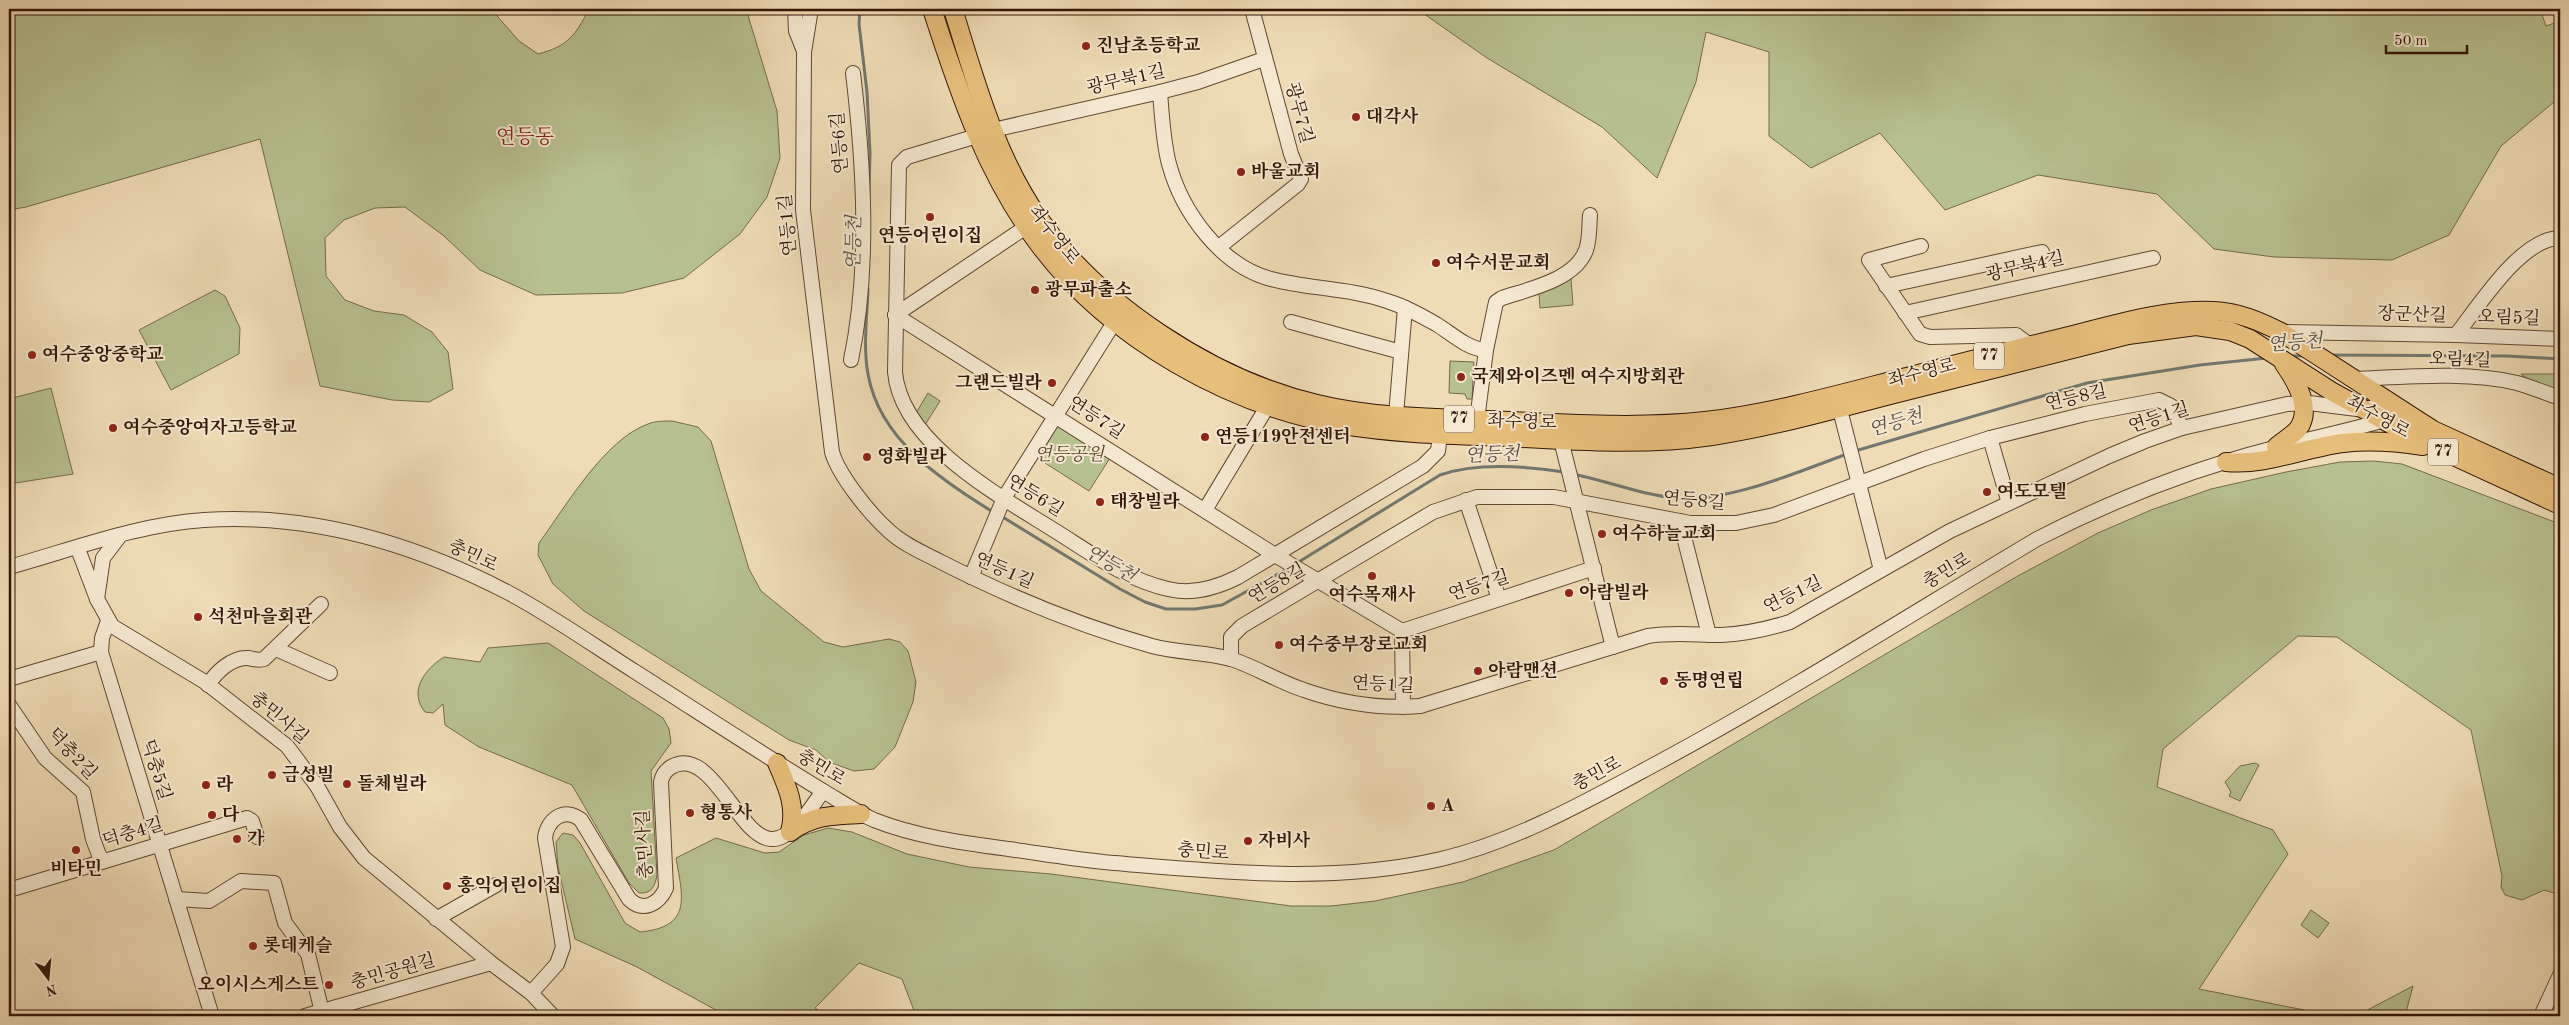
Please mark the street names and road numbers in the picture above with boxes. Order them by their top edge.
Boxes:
street label: 광무북1길 [1085,60,1167,98]
street label: 광무7길 [1282,80,1317,146]
street label: 연등6길 [828,111,851,175]
street label: 연등1길 [775,193,800,257]
street label: 좌수영로 [1025,201,1083,268]
street label: 광무북4길 [1984,247,2066,285]
street label: 장군산길 [2377,304,2447,325]
street label: 오림5길 [2477,307,2541,328]
road number: 77 [1974,342,2004,370]
street label: 오림4길 [2428,349,2492,370]
street label: 좌수영로 [1886,355,1958,390]
street label: 연등8길 [2043,381,2109,414]
street label: 좌수영로 [2343,391,2413,442]
street label: 연등7길 [1065,393,1128,443]
street label: 연등1길 [2126,399,2192,436]
road number: 77 [1444,406,1474,432]
street label: 좌수영로 [1487,411,1557,432]
road number: 77 [2428,438,2458,466]
street label: 연등6길 [1004,471,1067,520]
street label: 연등8길 [1662,488,1726,513]
street label: 충민로 [446,535,501,575]
street label: 충민로 [1919,548,1974,592]
street label: 연등1길 [972,549,1037,592]
street label: 연등8길 [1245,560,1309,607]
street label: 연등7길 [1446,567,1512,604]
street label: 연등1길 [1760,572,1825,617]
street label: 연등1길 [1351,673,1415,696]
street label: 충민사길 [247,687,313,747]
street label: 덕충2길 [44,724,101,783]
street label: 덕충5길 [138,737,176,803]
street label: 충민로 [794,745,849,789]
street label: 충민로 [1569,752,1624,794]
street label: 충민사길 [632,809,656,879]
street label: 덕충4길 [100,813,166,851]
street label: 충민로 [1176,839,1230,863]
street label: 충민공원길 [348,949,437,993]

